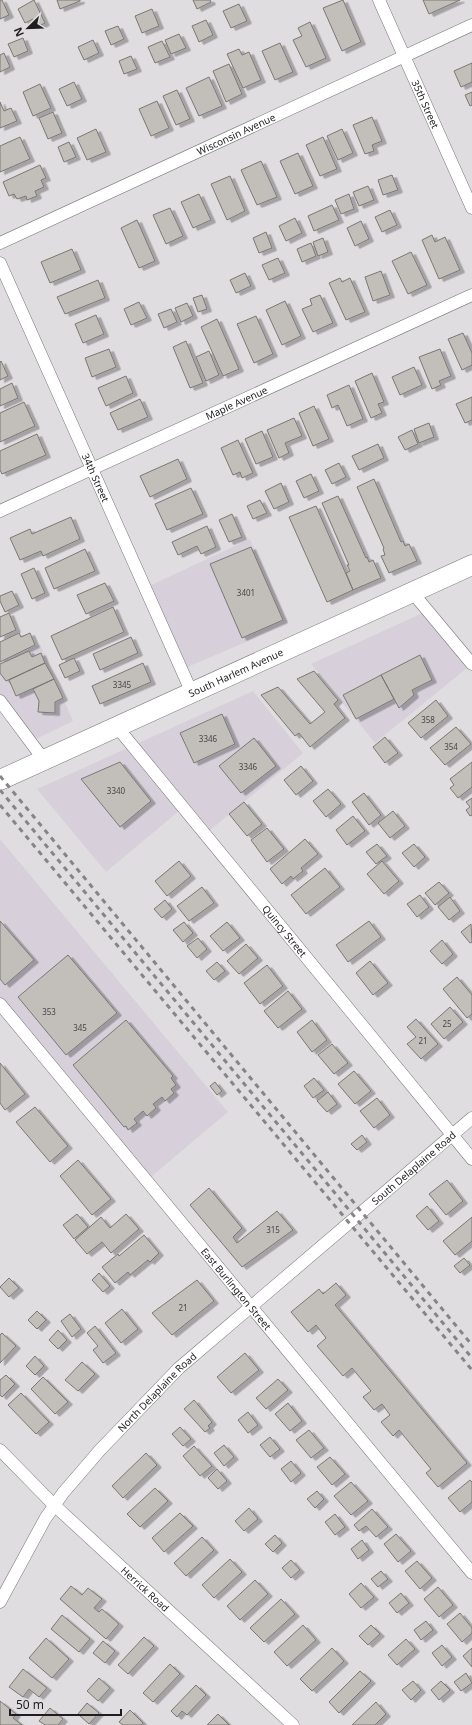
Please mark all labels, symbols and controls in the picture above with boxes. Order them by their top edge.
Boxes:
north arrow [8,8,48,48]
text: N [10,25,27,39]
street label: 35th Street [409,78,443,131]
street label: Wisconsin Avenue [194,110,278,158]
street label: Maple Avenue [203,382,270,423]
street label: 34th Street [79,451,113,504]
house number: 3401 [237,587,255,598]
street label: South Harlem Avenue [186,645,286,700]
house number: 3345 [113,679,132,690]
house number: 358 [421,714,435,725]
house number: 3346 [199,733,218,744]
house number: 354 [444,741,458,752]
house number: 3346 [239,761,258,772]
house number: 3340 [107,785,126,796]
street label: Quincy Street [259,902,310,960]
house number: 353 [42,1006,56,1017]
house number: 25 [442,1018,452,1029]
house number: 345 [73,1022,87,1033]
house number: 21 [418,1035,428,1046]
street label: South Delaplaine Road [368,1128,459,1208]
house number: 315 [266,1224,280,1235]
street label: East Burlington Street [198,1245,275,1333]
house number: 21 [178,1302,188,1313]
street label: North Delaplaine Road [114,1349,199,1435]
street label: Herrick Road [118,1563,172,1615]
scale bar [10,1691,121,1717]
text: 50 m [16,1696,44,1713]

